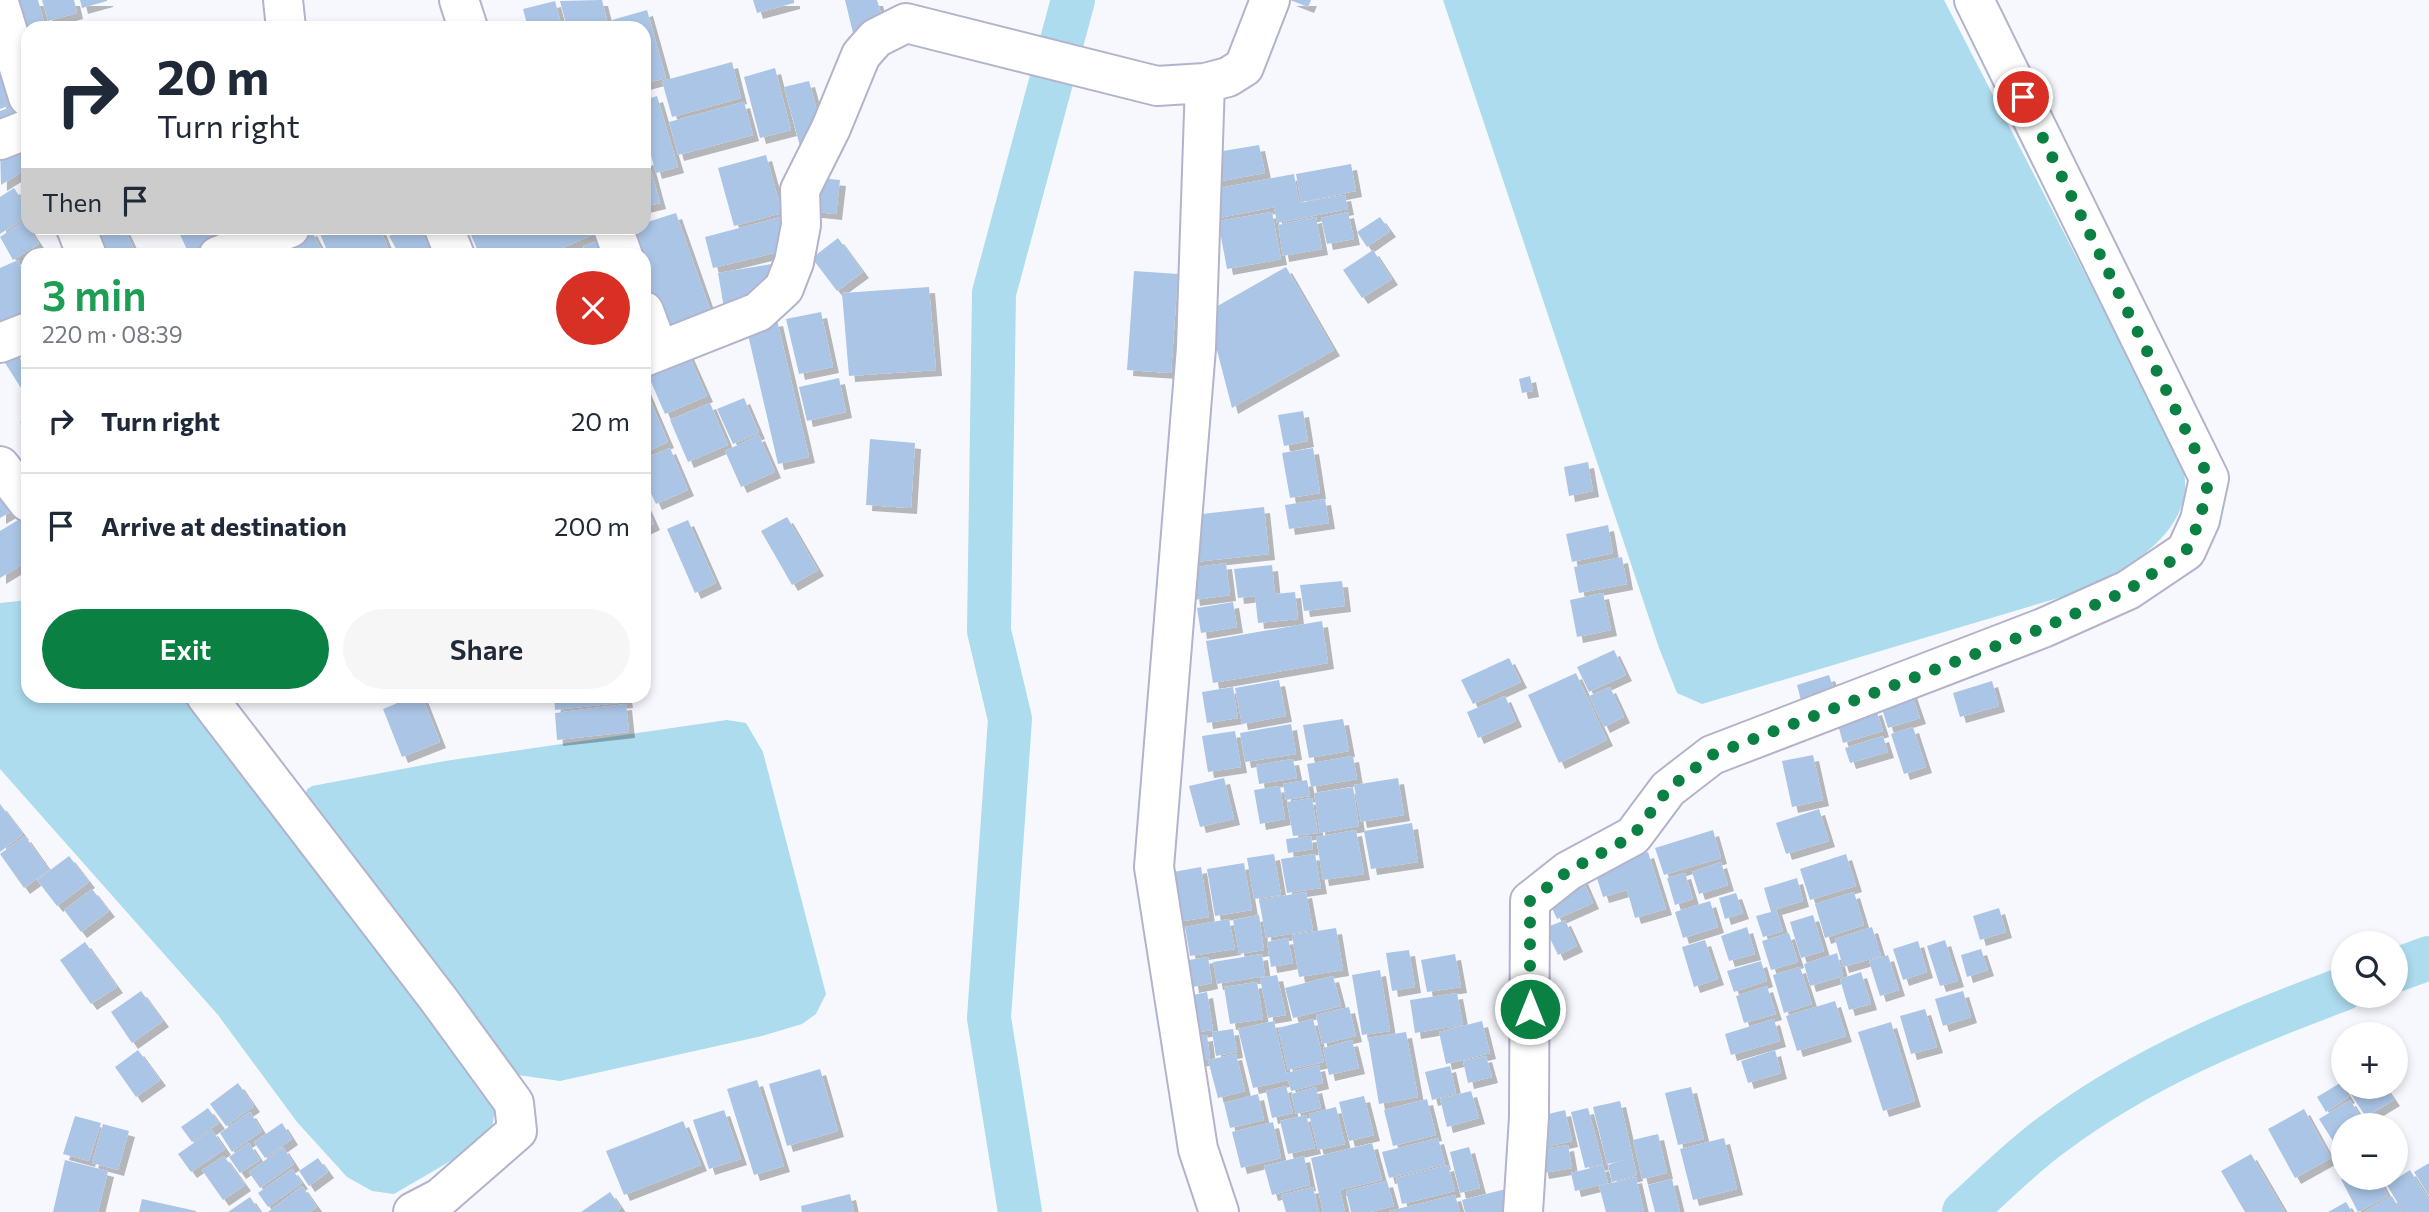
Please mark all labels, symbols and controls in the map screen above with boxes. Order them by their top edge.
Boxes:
text: 20 m [157,45,269,105]
icon: right [42,49,133,140]
pin [1993,67,2053,127]
icon: arrive [2004,78,2042,116]
text: Turn right [157,105,300,145]
icon: arrive [116,182,154,220]
text: Then [42,186,102,217]
text: 3 min [42,268,147,320]
button: close [556,271,630,345]
text: 220 m · 08:39 [42,320,183,348]
icon: right [42,402,80,440]
text: Turn right [101,405,220,436]
text: 20 m [571,405,630,436]
icon: arrive [42,507,80,545]
text: Arrive at destination [101,510,347,541]
text: 200 m [554,510,630,541]
button: Exit [42,609,329,689]
button: Share [343,609,630,689]
map controls [2331,931,2408,1190]
button: search [2331,931,2408,1008]
position arrow [1493,972,1567,1046]
button: + [2331,1022,2408,1099]
button: − [2331,1113,2408,1190]

